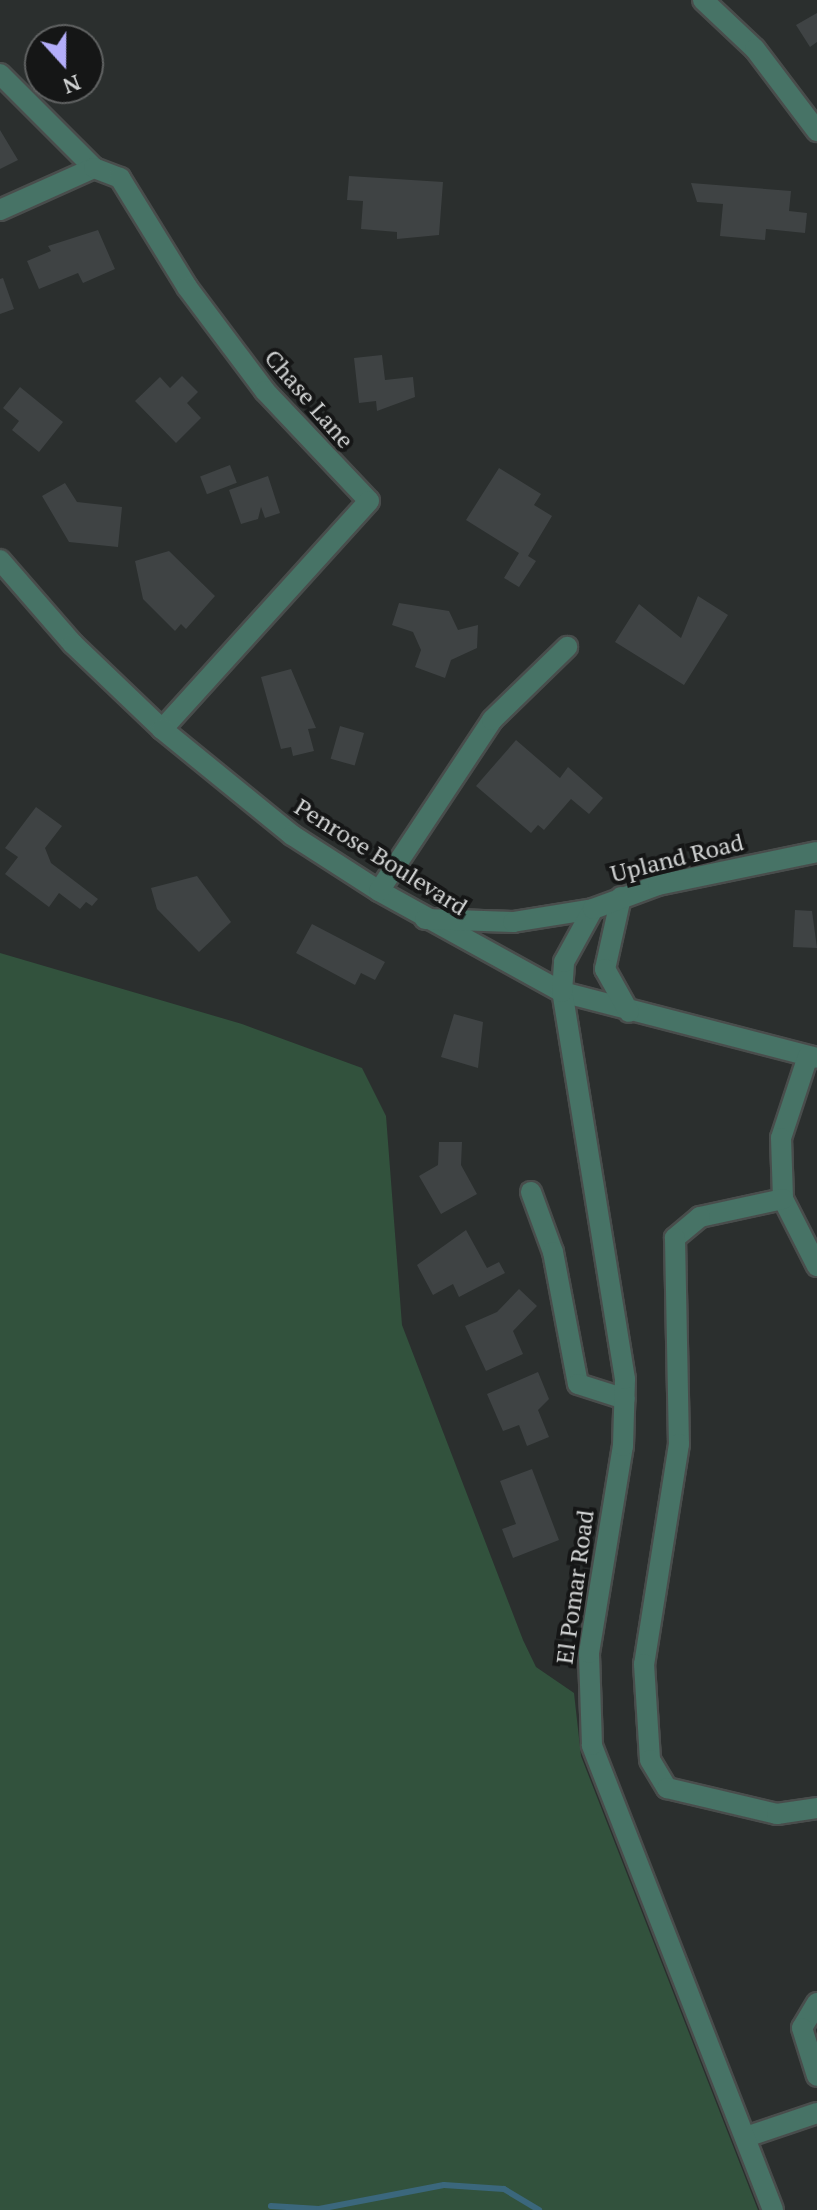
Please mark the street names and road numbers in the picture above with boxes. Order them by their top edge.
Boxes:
street label: Chase Lane [258,344,360,454]
street label: Penrose Boulevard [289,792,473,922]
street label: Upland Road [608,828,746,888]
street label: El Pomar Road [550,1508,600,1666]

